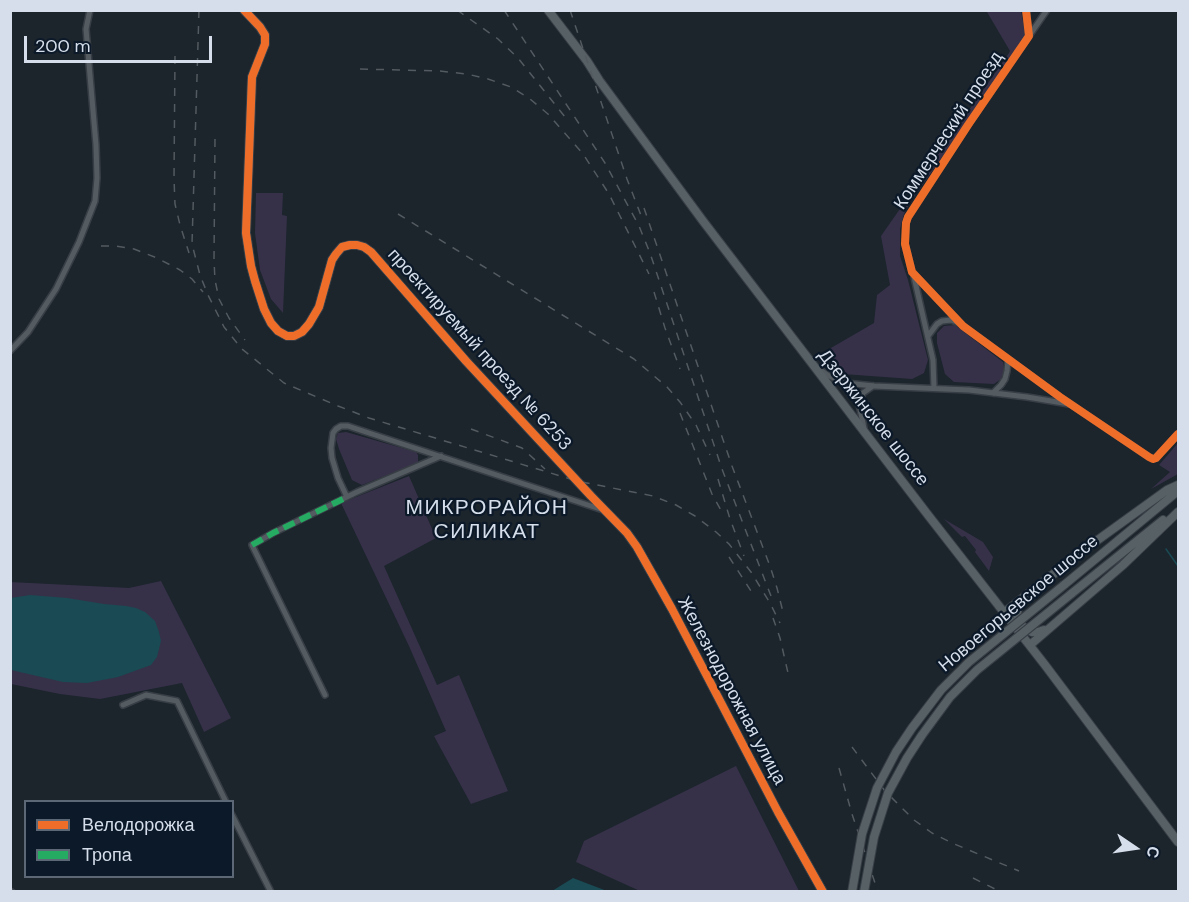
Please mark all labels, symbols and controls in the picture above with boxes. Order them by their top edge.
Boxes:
scale bar [27,24,214,62]
text: 200 m [35,34,91,58]
street label: Коммерческий проезд [890,48,1008,214]
street label: проектируемый проезд № 6253 [383,245,575,455]
street label: Дзержинское шоссе [813,345,933,491]
district label: МИКРОРАЙОН СИЛИКАТ [406,495,568,545]
street label: Новоегорьевское шоссе [935,531,1103,677]
street label: Железнодорожная улица [672,593,790,789]
legend [24,800,234,878]
text: Велодорожка [82,813,194,837]
north arrow [1105,818,1165,878]
text: Тропа [82,843,132,867]
text: С [1141,844,1165,860]

